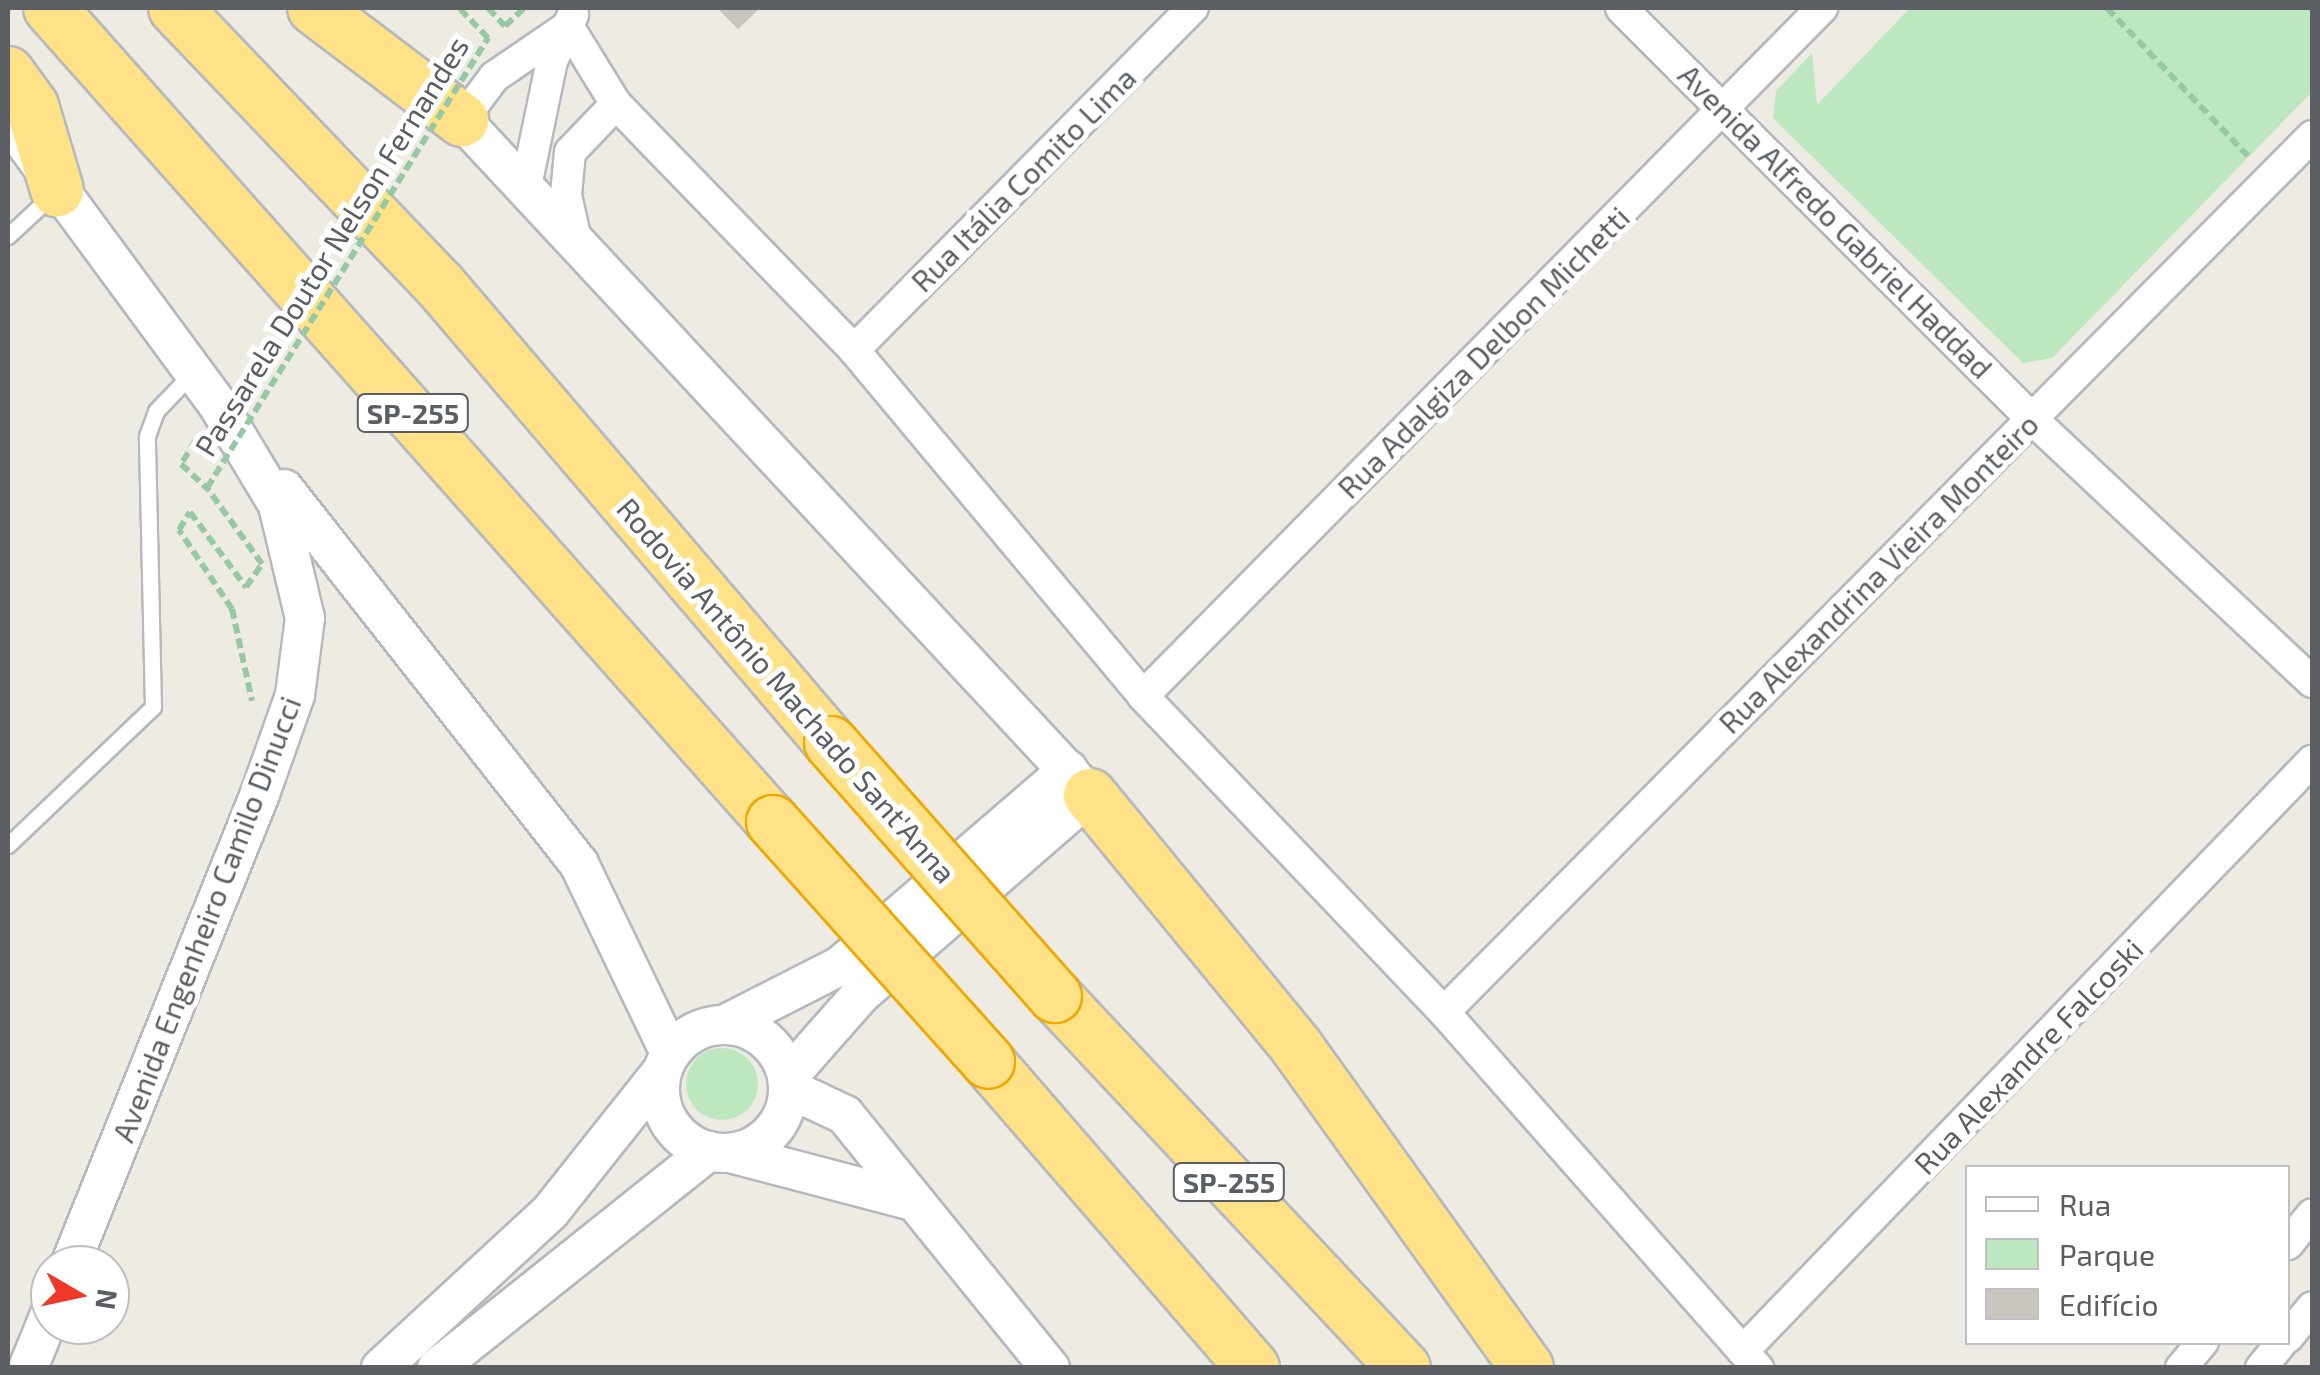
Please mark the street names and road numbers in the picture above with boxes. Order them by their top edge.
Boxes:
street label: Passarela Doutor Nelson Fernandes [186,29,476,463]
street label: Avenida Alfredo Gabriel Haddad [1671,56,2001,386]
street label: Rua Itália Comito Lima [903,59,1143,299]
street label: Rua Adalgiza Delbon Michetti [1330,199,1636,505]
road number: SP-255 [356,390,470,436]
street label: Rua Alexandrina Vieira Monteiro [1710,405,2046,741]
street label: Rodovia Antônio Machado Sant'Anna [610,490,964,890]
street label: Avenida Engenheiro Camilo Dinucci [104,691,308,1147]
street label: Rua Alexandre Falcoski [1906,931,2150,1181]
road number: SP-255 [1172,1159,1286,1205]

